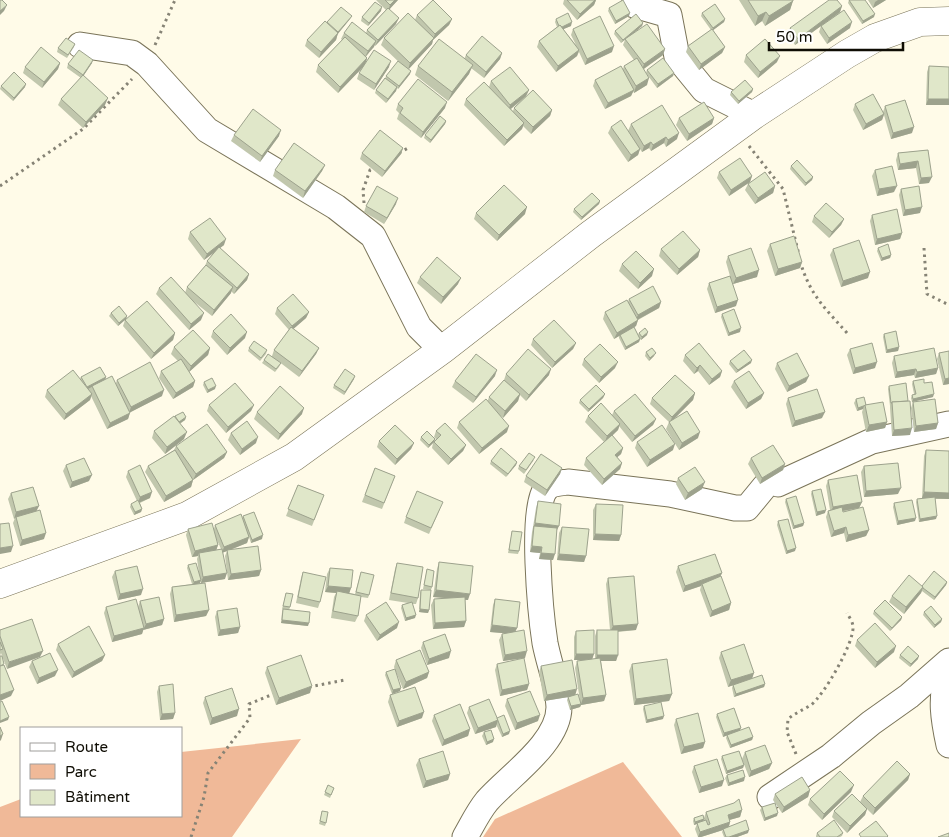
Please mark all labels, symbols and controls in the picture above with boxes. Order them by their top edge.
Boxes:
scale bar [769,20,903,52]
text: 50 m [776,28,813,46]
legend [20,727,182,817]
text: Route [65,738,108,756]
text: Parc [65,763,97,781]
text: Bâtiment [65,788,130,806]

